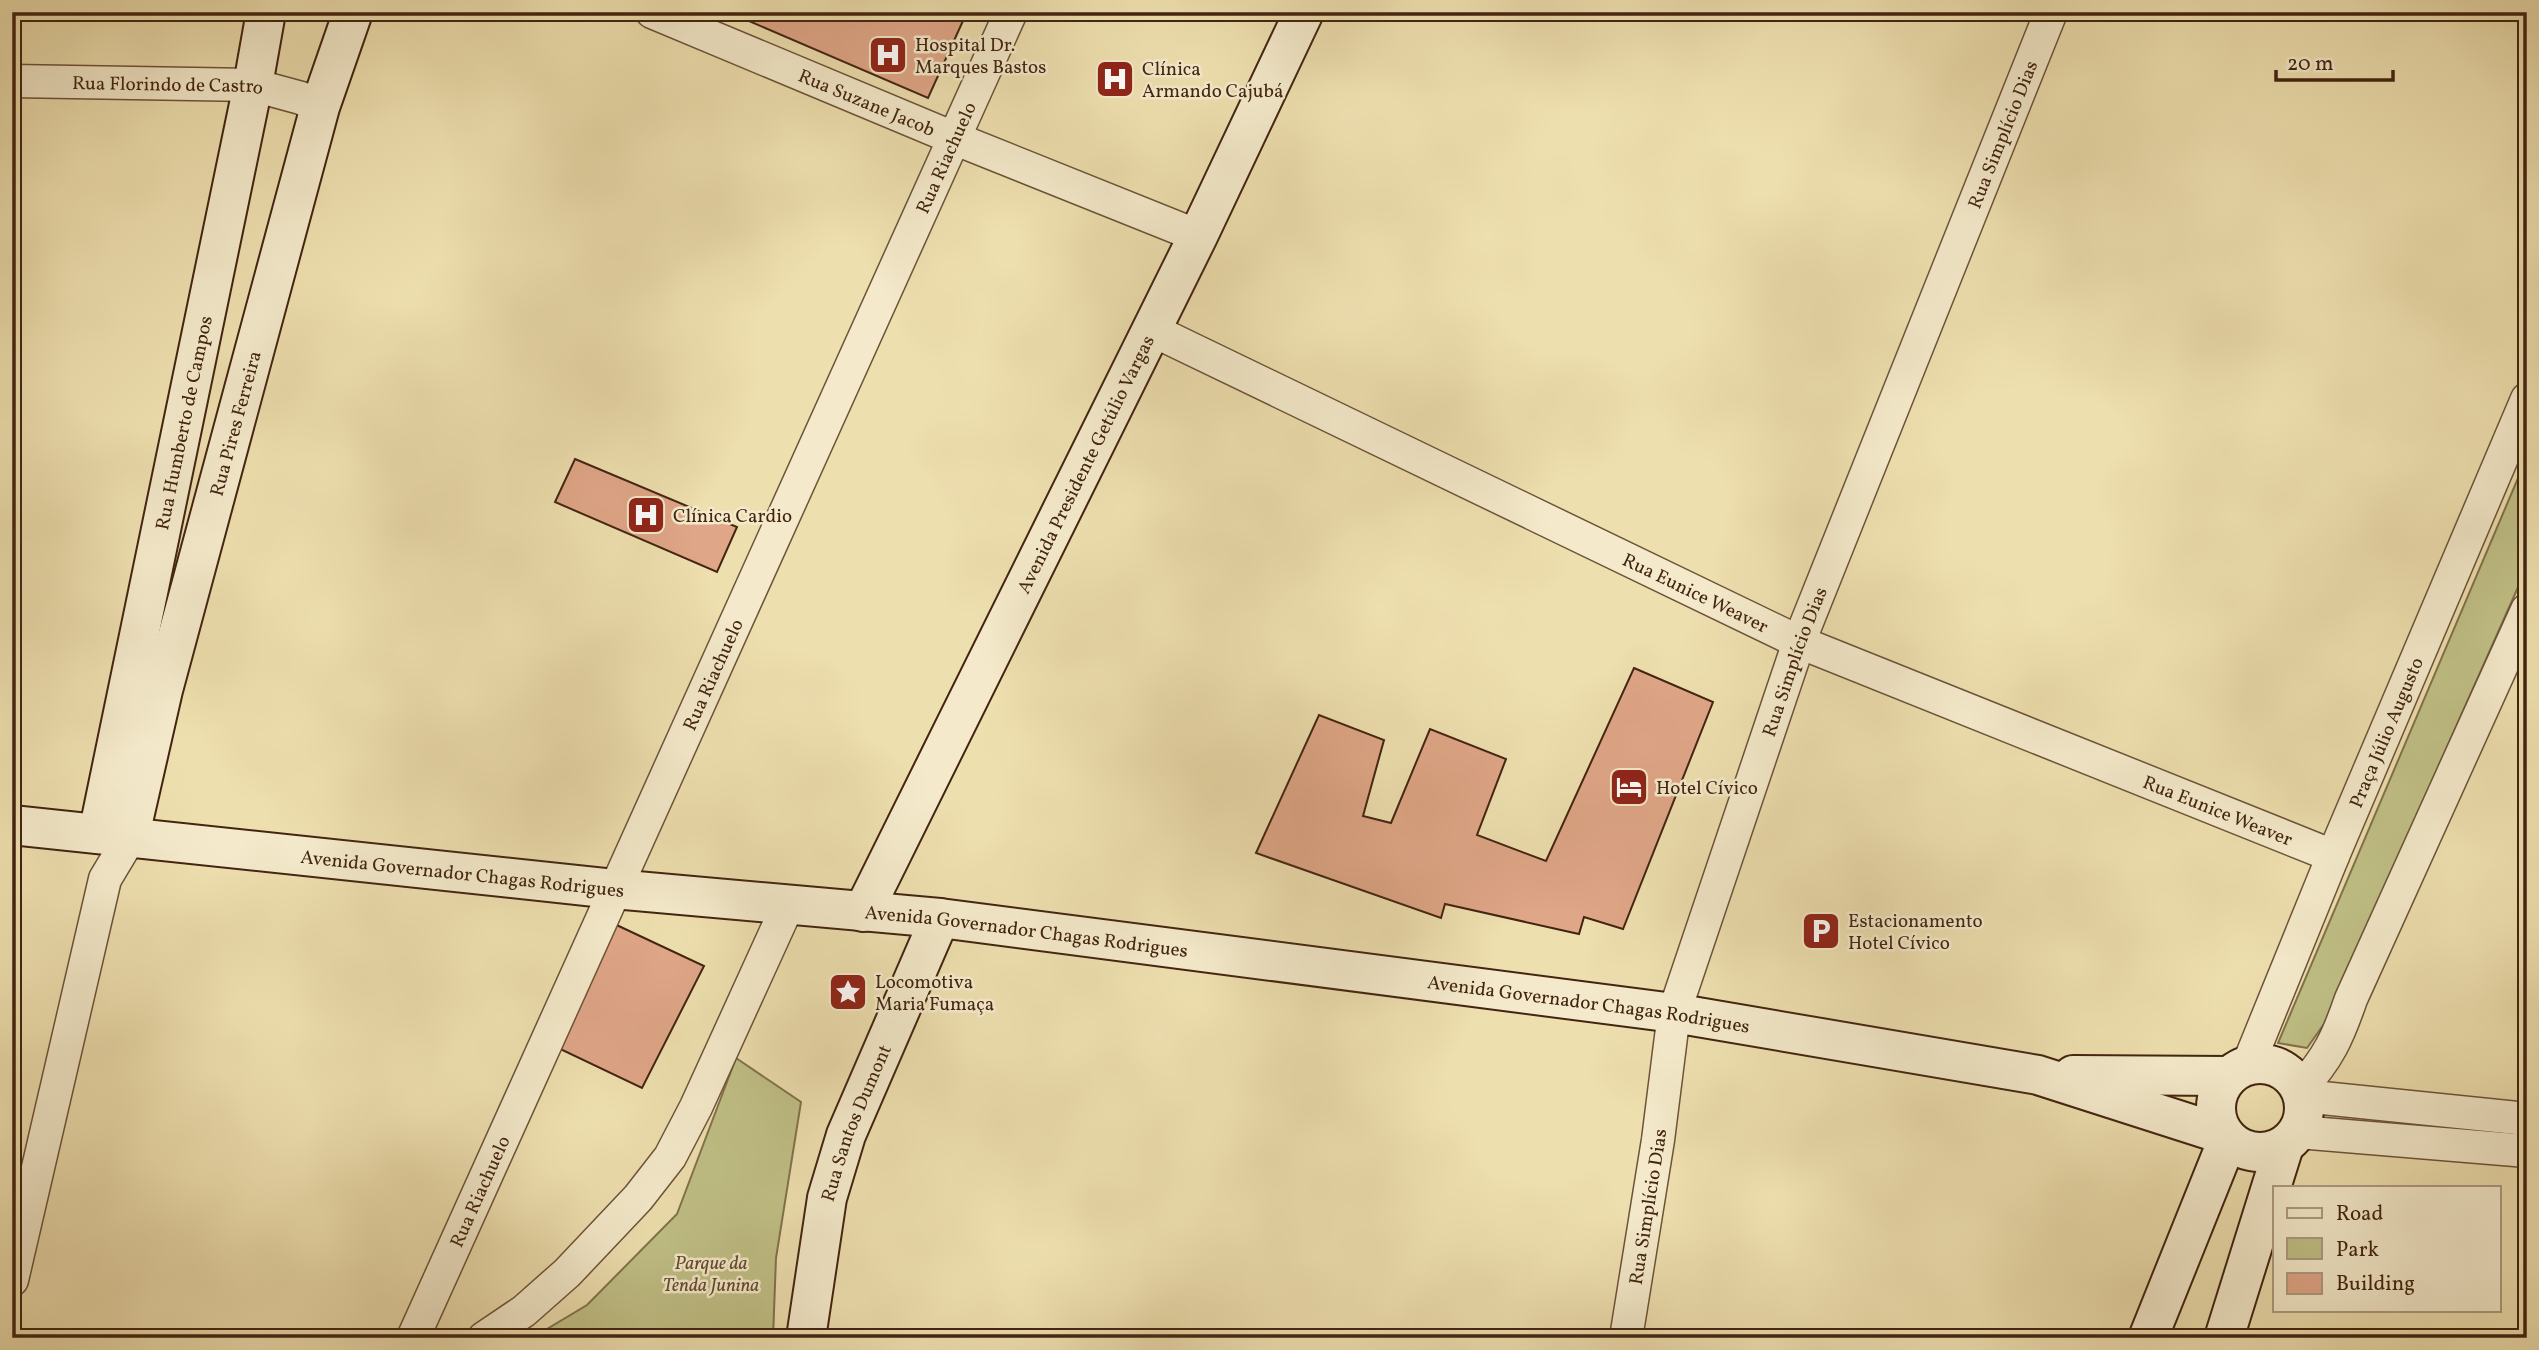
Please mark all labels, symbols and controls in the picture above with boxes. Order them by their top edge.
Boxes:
place label: Hospital Dr. Marques Bastos [915,33,1046,81]
hospital icon: Hospital Dr. Marques Bastos [867,34,909,76]
scale bar [2276,38,2394,82]
text: 20 m [2287,50,2333,79]
place label: Clínica Armando Cajubá [1142,57,1283,105]
street label: Rua Simplício Dias [1963,57,2045,213]
hospital icon: Clínica Armando Cajubá [1094,58,1136,100]
street label: Rua Suzane Jacob [794,64,939,144]
street label: Rua Florindo de Castro [72,71,266,102]
street label: Rua Riachuelo [911,98,984,218]
street label: Rua Humberto de Campos [150,314,220,533]
street label: Avenida Presidente Getúlio Vargas [1012,331,1162,599]
street label: Rua Pires Ferreira [205,348,269,499]
hospital icon: Clínica Cardio [625,494,667,536]
place label: Clínica Cardio [673,504,792,530]
street label: Rua Eunice Weaver [1618,548,1772,640]
street label: Rua Simplício Dias [1757,583,1835,740]
street label: Rua Riachuelo [678,615,751,735]
street label: Praça Júlio Augusto [2344,654,2431,812]
hotel icon: Hotel Cívico [1608,766,1650,808]
street label: Rua Eunice Weaver [2139,770,2296,853]
place label: Hotel Cívico [1656,776,1758,802]
street label: Avenida Governador Chagas Rodrigues [299,845,625,905]
street label: Avenida Governador Chagas Rodrigues [864,900,1189,965]
place label: Estacionamento Hotel Cívico [1848,909,1983,957]
parking icon: Estacionamento Hotel Cívico [1800,910,1842,952]
place label: Locomotiva Maria Fumaça [875,970,994,1018]
street label: Avenida Governador Chagas Rodrigues [1426,970,1752,1041]
place icon: Locomotiva Maria Fumaça [827,971,869,1013]
street label: Rua Santos Dumont [816,1041,899,1205]
street label: Rua Simplício Dias [1624,1128,1674,1287]
street label: Rua Riachuelo [444,1132,518,1252]
legend [2273,1186,2500,1312]
text: Road [2336,1200,2383,1229]
text: Park [2336,1236,2379,1265]
park label: Parque da Tenda Junina [663,1251,759,1299]
text: Building [2336,1270,2415,1299]

